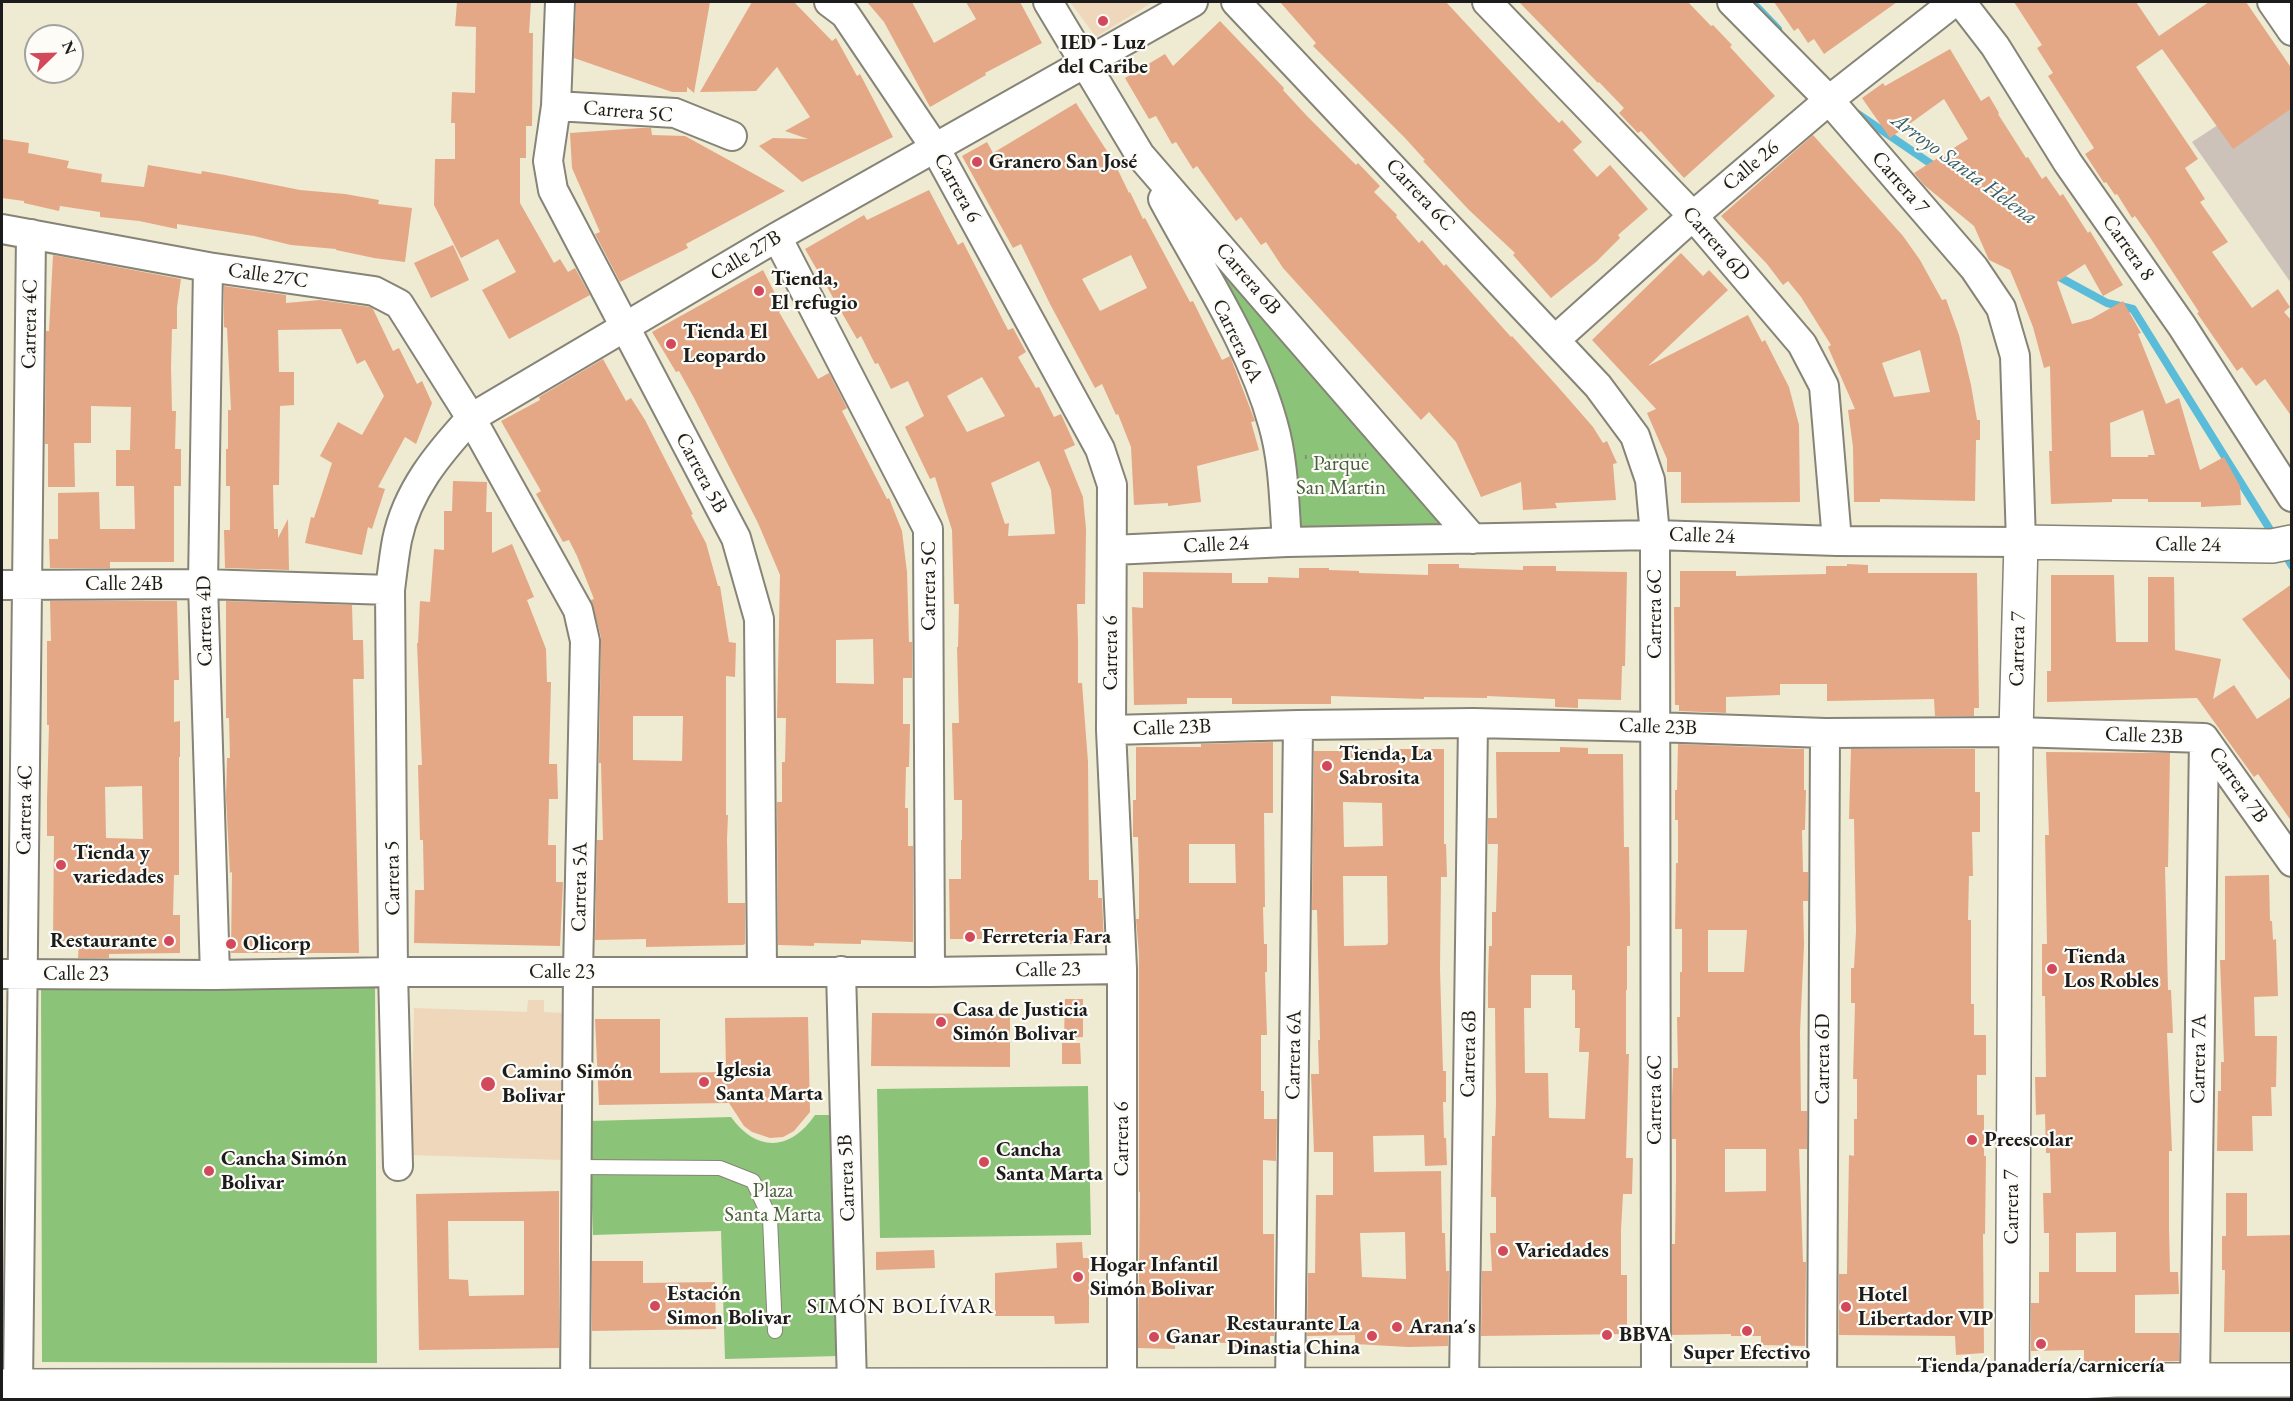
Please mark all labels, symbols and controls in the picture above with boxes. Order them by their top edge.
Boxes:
marker: IED - Luz del Caribe [1096,14,1110,28]
north arrow [24,24,84,84]
place label: IED - Luz del Caribe [1058,30,1148,80]
text: N [57,37,81,58]
street label: Carrera 5C [582,96,674,128]
water label: Arroyo Santa Helena [1886,107,2042,231]
street label: Calle 26 [1718,135,1784,197]
street label: Carrera 7 [1866,146,1934,220]
street label: Carrera 6 [928,149,986,227]
place label: Granero San José [989,149,1137,175]
street label: Carrera 6C [1380,153,1460,237]
marker: Granero San José [970,155,984,169]
street label: Carrera 6D [1677,201,1755,287]
street label: Carrera 8 [2096,210,2160,286]
street label: Calle 27B [706,225,786,287]
street label: Carrera 6B [1210,238,1286,320]
street label: Calle 27C [226,258,310,294]
place label: Tienda, El refugio [771,266,858,316]
street label: Carrera 4C [17,279,43,369]
marker: Tienda, El refugio [752,284,766,298]
street label: Carrera 6A [1206,295,1268,387]
place label: Tienda El Leopardo [683,319,768,369]
marker: Tienda El Leopardo [664,337,678,351]
street label: Carrera 5B [669,428,733,518]
park label: Parque San Martin [1296,451,1386,501]
street label: Calle 24 [1669,522,1735,550]
street label: Calle 24 [1182,531,1250,559]
street label: Calle 24 [2155,532,2221,558]
street label: Carrera 5C [916,541,942,631]
street label: Carrera 6C [1642,569,1668,659]
street label: Calle 24B [85,571,163,597]
street label: Carrera 4D [192,575,218,667]
street label: Carrera 7 [2005,611,2031,687]
street label: Carrera 6 [1098,615,1124,691]
street label: Calle 23B [1618,713,1698,741]
street label: Calle 23B [1132,714,1212,742]
street label: Calle 23B [2104,722,2184,750]
place label: Tienda, La Sabrosita [1339,741,1432,791]
street label: Carrera 7B [2203,742,2273,828]
marker: Tienda, La Sabrosita [1320,759,1334,773]
street label: Carrera 4C [12,765,38,855]
place label: Tienda y variedades [73,840,164,890]
street label: Carrera 5 [380,840,406,916]
street label: Carrera 5A [567,842,593,932]
marker: Tienda y variedades [54,858,68,872]
place label: Ferreteria Fara [982,924,1111,950]
place label: Restaurante [50,928,157,954]
marker: Ferreteria Fara [963,930,977,944]
place label: Olicorp [243,931,311,957]
marker: Restaurante [162,934,176,948]
marker: Olicorp [224,937,238,951]
place label: Tienda Los Robles [2064,944,2159,994]
street label: Calle 23 [1015,957,1081,983]
street label: Calle 23 [529,959,595,985]
street label: Calle 23 [43,961,109,987]
marker: Tienda Los Robles [2045,962,2059,976]
place label: Casa de Justicia Simón Bolivar [953,997,1088,1047]
street label: Carrera 6A [1281,1010,1307,1100]
street label: Carrera 6B [1456,1010,1482,1098]
street label: Carrera 6D [1810,1013,1836,1105]
street label: Carrera 7A [2186,1014,2212,1104]
marker: Casa de Justicia Simón Bolivar [934,1015,948,1029]
street label: Carrera 6C [1642,1055,1668,1145]
place label: Iglesia Santa Marta [716,1057,823,1107]
place label: Camino Simón Bolivar [502,1059,632,1109]
marker: Camino Simón Bolivar [479,1075,497,1093]
marker: Iglesia Santa Marta [697,1075,711,1089]
street label: Carrera 6 [1109,1101,1135,1177]
place label: Preescolar [1984,1127,2073,1153]
marker: Preescolar [1965,1133,1979,1147]
street label: Carrera 5B [833,1134,861,1222]
place label: Cancha Santa Marta [996,1137,1103,1187]
place label: Cancha Simón Bolivar [221,1146,347,1196]
marker: Cancha Santa Marta [977,1155,991,1169]
marker: Cancha Simón Bolivar [202,1164,216,1178]
street label: Carrera 7 [1999,1169,2025,1245]
park label: Plaza Santa Marta [724,1178,822,1228]
place label: Variedades [1515,1238,1609,1264]
marker: Variedades [1496,1244,1510,1258]
place label: Hogar Infantil Simón Bolivar [1090,1252,1218,1302]
marker: Hogar Infantil Simón Bolivar [1071,1270,1085,1284]
place label: Estación Simon Bolivar [667,1281,791,1331]
place label: Hotel Libertador VIP [1858,1282,1993,1332]
district label: SIMÓN BOLÍVAR [807,1294,995,1320]
marker: Estación Simon Bolivar [648,1299,662,1313]
marker: Hotel Libertador VIP [1839,1300,1853,1314]
place label: Restaurante La Dinastia China [1227,1311,1360,1361]
place label: Arana´s [1409,1314,1476,1340]
marker: Arana´s [1390,1320,1404,1334]
place label: BBVA [1619,1322,1672,1348]
place label: Ganar [1166,1324,1220,1350]
marker: Super Efectivo [1740,1324,1754,1338]
marker: BBVA [1600,1328,1614,1342]
marker: Restaurante La Dinastia China [1365,1329,1379,1343]
marker: Ganar [1147,1330,1161,1344]
marker: Tienda/panadería/carnicería [2034,1337,2048,1351]
place label: Super Efectivo [1684,1340,1810,1366]
place label: Tienda/panadería/carnicería [1917,1353,2165,1379]

